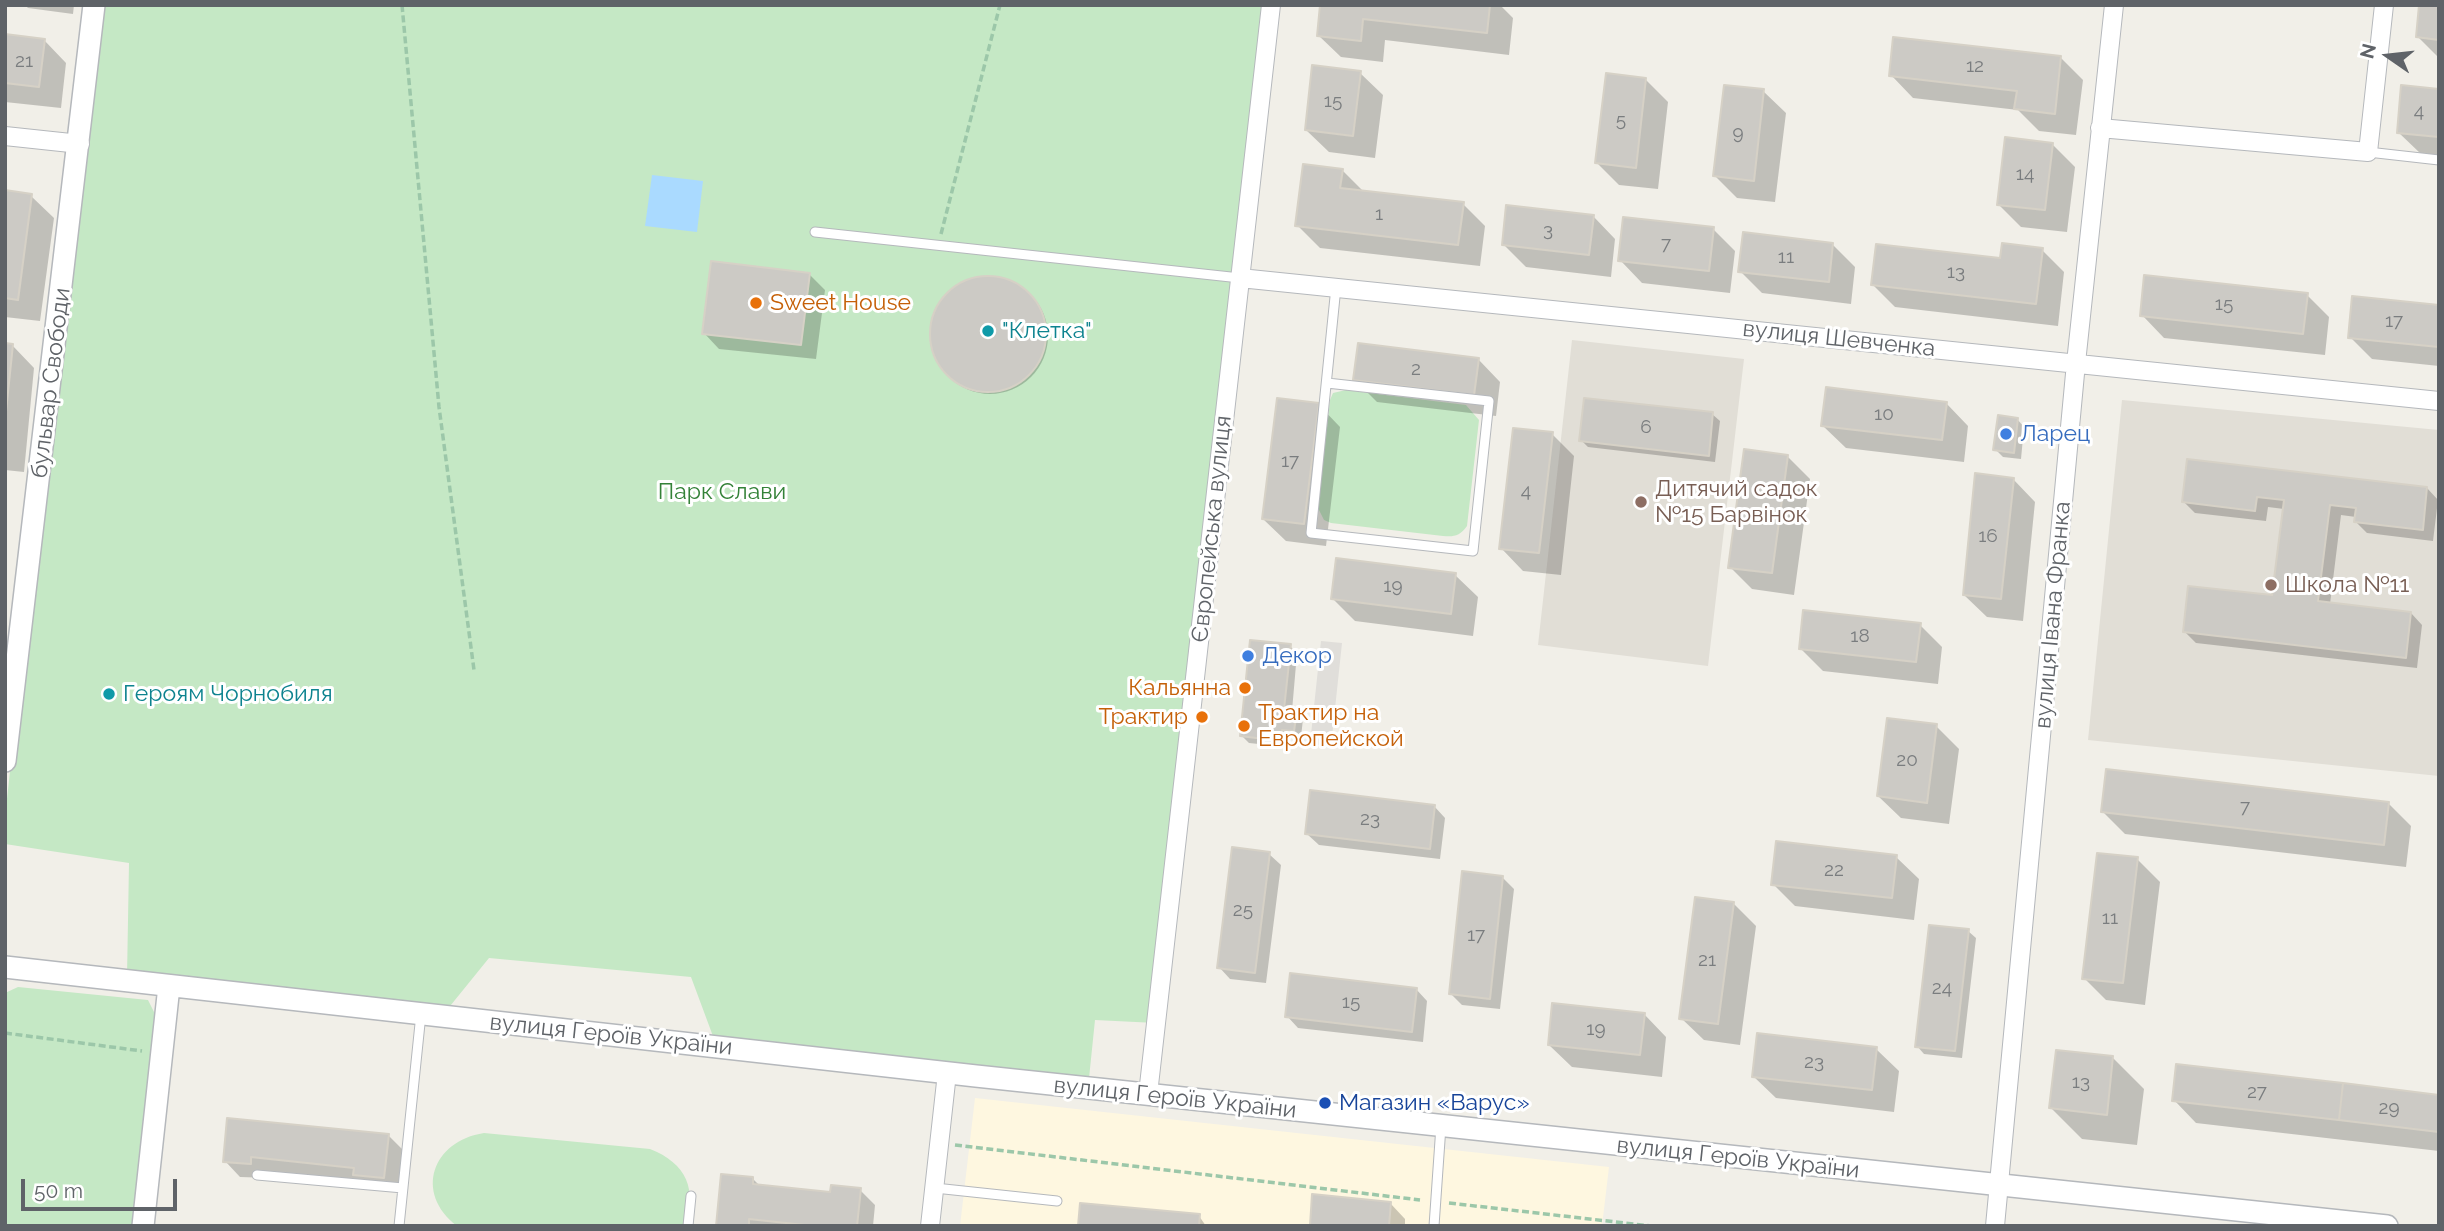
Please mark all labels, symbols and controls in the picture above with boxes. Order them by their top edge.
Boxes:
north arrow [2353,21,2423,91]
text: N [2355,41,2380,61]
house number: 21 [15,50,33,72]
house number: 12 [1966,55,1984,77]
house number: 15 [1324,90,1342,112]
house number: 4 [2414,100,2424,122]
house number: 5 [1616,109,1626,131]
house number: 9 [1732,122,1744,144]
house number: 14 [2016,163,2034,185]
house number: 1 [1375,203,1383,225]
house number: 3 [1543,219,1553,241]
house number: 7 [1661,233,1671,255]
house number: 11 [1778,246,1794,268]
house number: 13 [1947,261,1965,283]
street label: бульвар Свободи [26,286,76,480]
place label: Sweet House [770,289,911,317]
house number: 15 [2215,293,2233,315]
marker: Sweet House [748,295,764,311]
house number: 17 [2385,310,2403,332]
street label: вулиця Шевченка [1741,315,1937,363]
place label: "Клетка" [1002,317,1092,345]
marker: "Клетка" [980,323,996,339]
house number: 2 [1411,358,1421,380]
house number: 10 [1874,403,1894,425]
street label: Європейська вулиця [1186,414,1238,644]
house number: 6 [1640,416,1652,438]
place label: Ларец [2020,420,2090,448]
marker: Ларец [1998,426,2014,442]
house number: 17 [1281,450,1299,472]
place label: Дитячий садок №15 Барвінок [1655,475,1818,529]
park label: Парк Слави [658,478,786,506]
house number: 4 [1521,480,1531,502]
marker: Дитячий садок №15 Барвінок [1633,494,1649,510]
street label: вулиця Івана Франка [2029,500,2077,730]
house number: 16 [1978,525,1998,547]
place label: Школа №11 [2285,571,2409,599]
house number: 19 [1383,575,1403,597]
marker: Школа №11 [2263,577,2279,593]
house number: 18 [1850,625,1870,647]
place label: Декор [1262,642,1332,670]
marker: Декор [1240,648,1256,664]
place label: Кальянна [1128,674,1231,702]
place label: Героям Чорнобиля [123,680,333,708]
marker: Кальянна [1237,680,1253,696]
marker: Героям Чорнобиля [101,686,117,702]
place label: Трактир на Европейской [1258,699,1404,753]
place label: Трактир [1099,703,1188,731]
marker: Трактир [1194,709,1210,725]
marker: Трактир на Европейской [1236,718,1252,734]
house number: 20 [1896,749,1918,771]
house number: 7 [2240,796,2250,818]
house number: 23 [1360,808,1380,830]
house number: 22 [1824,859,1844,881]
house number: 25 [1233,899,1253,921]
house number: 11 [2102,907,2118,929]
house number: 17 [1467,924,1485,946]
house number: 21 [1698,949,1716,971]
house number: 24 [1932,977,1952,999]
house number: 15 [1342,991,1360,1013]
street label: вулиця Героїв України [488,1009,734,1061]
house number: 19 [1586,1018,1606,1040]
house number: 23 [1804,1051,1824,1073]
house number: 13 [2072,1071,2090,1093]
street label: вулиця Героїв України [1052,1072,1298,1124]
house number: 27 [2247,1081,2267,1103]
place label: Магазин «Варус» [1339,1089,1530,1117]
marker: Магазин «Варус» [1317,1095,1333,1111]
house number: 29 [2378,1097,2400,1119]
street label: вулиця Героїв України [1615,1132,1861,1184]
scale bar [24,1164,180,1208]
text: 50 m [34,1178,83,1203]

